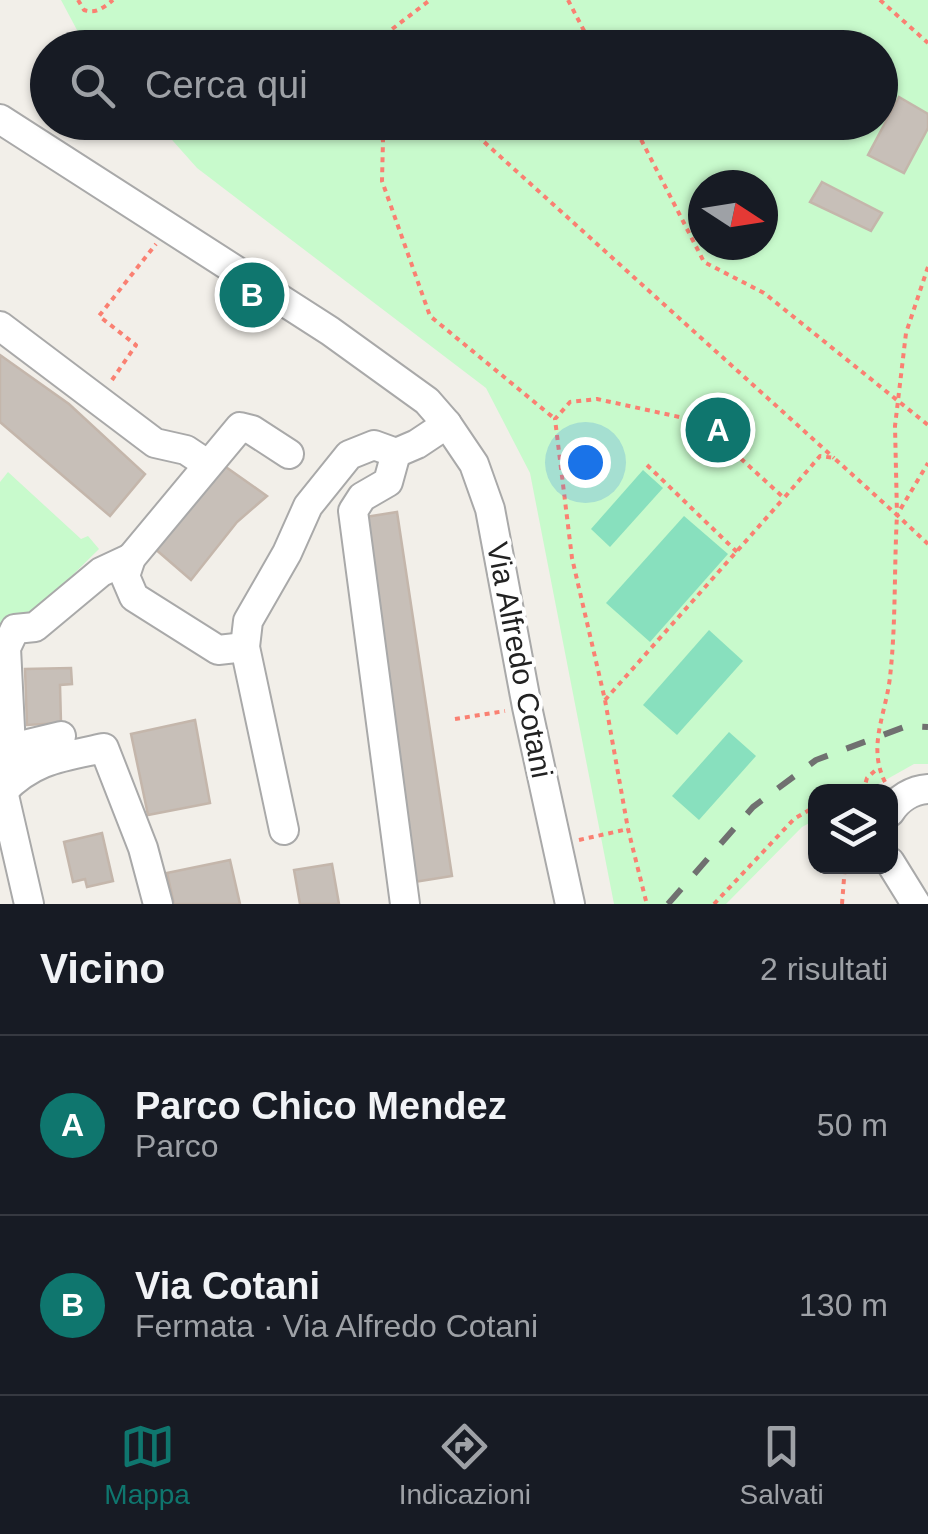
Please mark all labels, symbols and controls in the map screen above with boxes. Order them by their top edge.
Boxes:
search box [30,30,898,140]
icon: search [65,58,120,113]
text: Cerca qui [145,64,308,106]
north arrow [688,170,778,260]
pin: B [220,258,284,332]
pin: A [686,392,750,468]
your location [560,437,611,488]
street label: Via Alfredo Cotani [481,539,559,781]
map controls [808,784,898,874]
button: layers [808,784,898,874]
text: Vicino [40,945,165,992]
text: 2 risultati [760,951,888,987]
text: Parco Chico Mendez [135,1085,507,1127]
text: A [61,1107,84,1143]
text: 50 m [817,1107,888,1143]
text: Parco [135,1128,219,1164]
text: Via Cotani [135,1265,320,1307]
text: B [61,1287,84,1323]
text: 130 m [799,1287,888,1323]
text: Fermata · Via Alfredo Cotani [135,1308,538,1344]
tab: Mappa [104,1419,190,1511]
tab: Indicazioni [399,1419,531,1511]
tab: Salvati [740,1419,824,1511]

